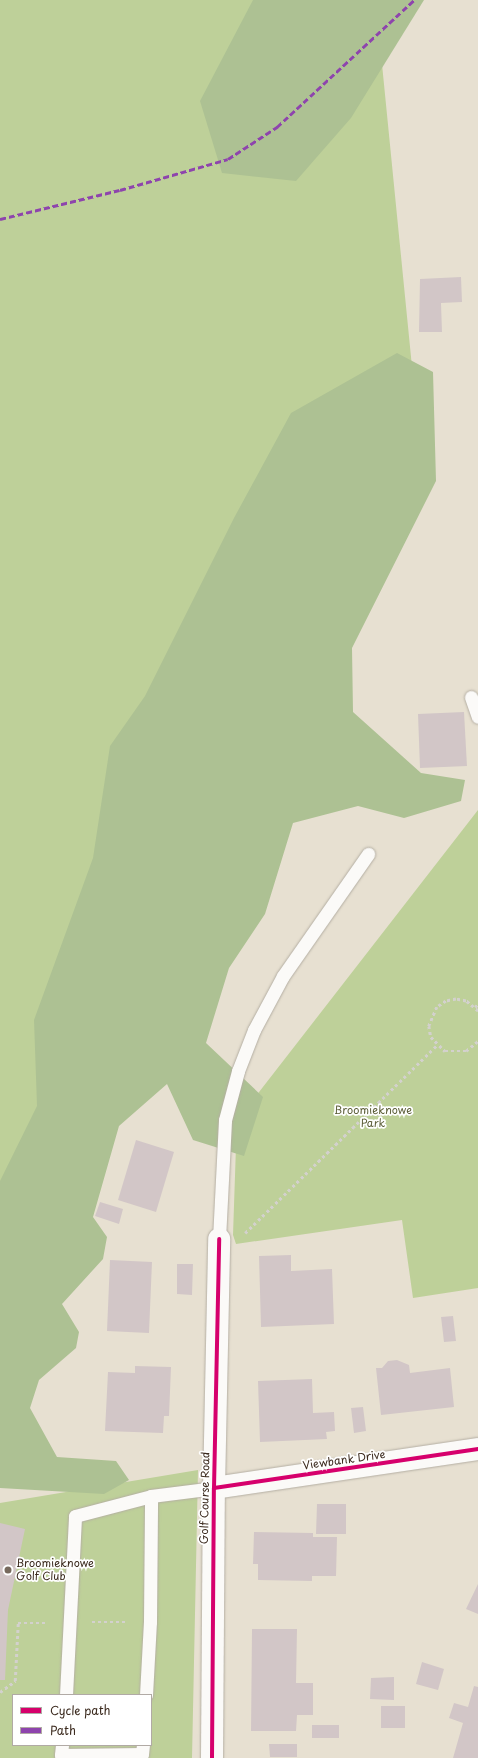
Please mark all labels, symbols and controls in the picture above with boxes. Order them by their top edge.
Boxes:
park label: Broomieknowe Park [334,1104,412,1130]
street label: Viewbank Drive [302,1448,386,1472]
street label: Golf Course Road [198,1451,212,1545]
place label: Broomieknowe Golf Club [16,1557,94,1583]
marker: Broomieknowe Golf Club [3,1565,13,1575]
legend [12,1694,152,1746]
text: Cycle path [50,1701,111,1719]
text: Path [50,1721,76,1739]

